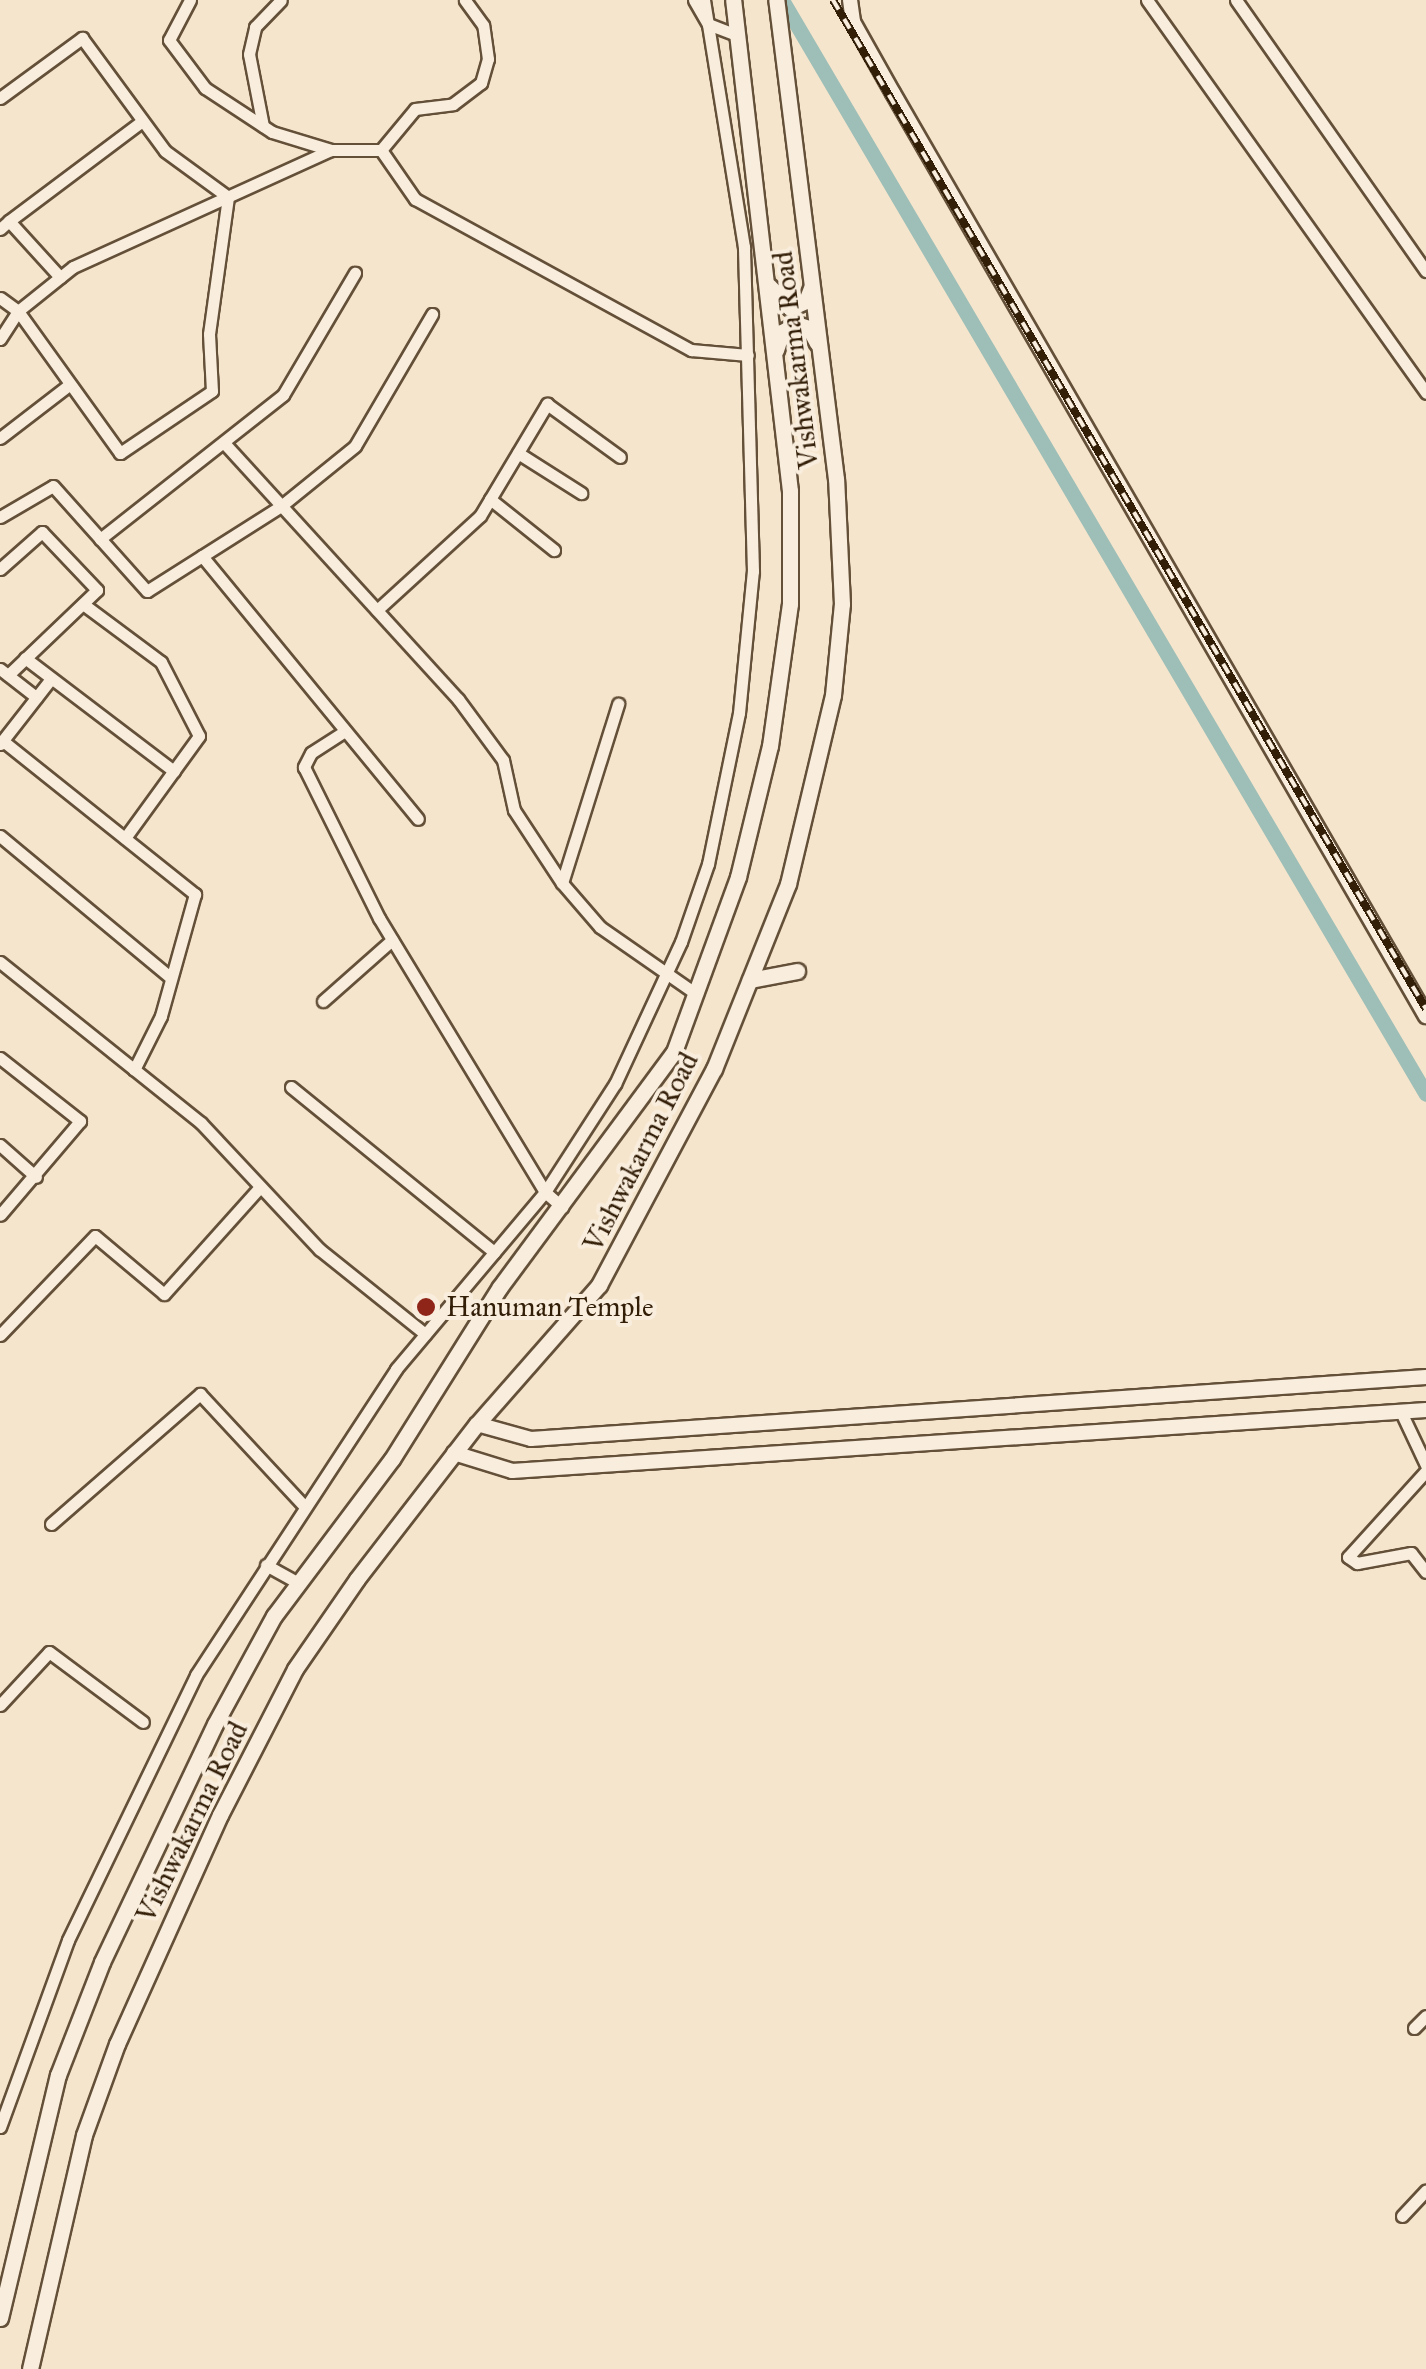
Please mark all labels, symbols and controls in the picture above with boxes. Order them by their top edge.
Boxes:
street label: Vishwakarma Road [766,249,826,471]
street label: Vishwakarma Road [576,1047,706,1257]
place label: Hanuman Temple [446,1290,654,1324]
marker: Hanuman Temple [415,1296,437,1318]
street label: Vishwakarma Road [129,1716,255,1928]

